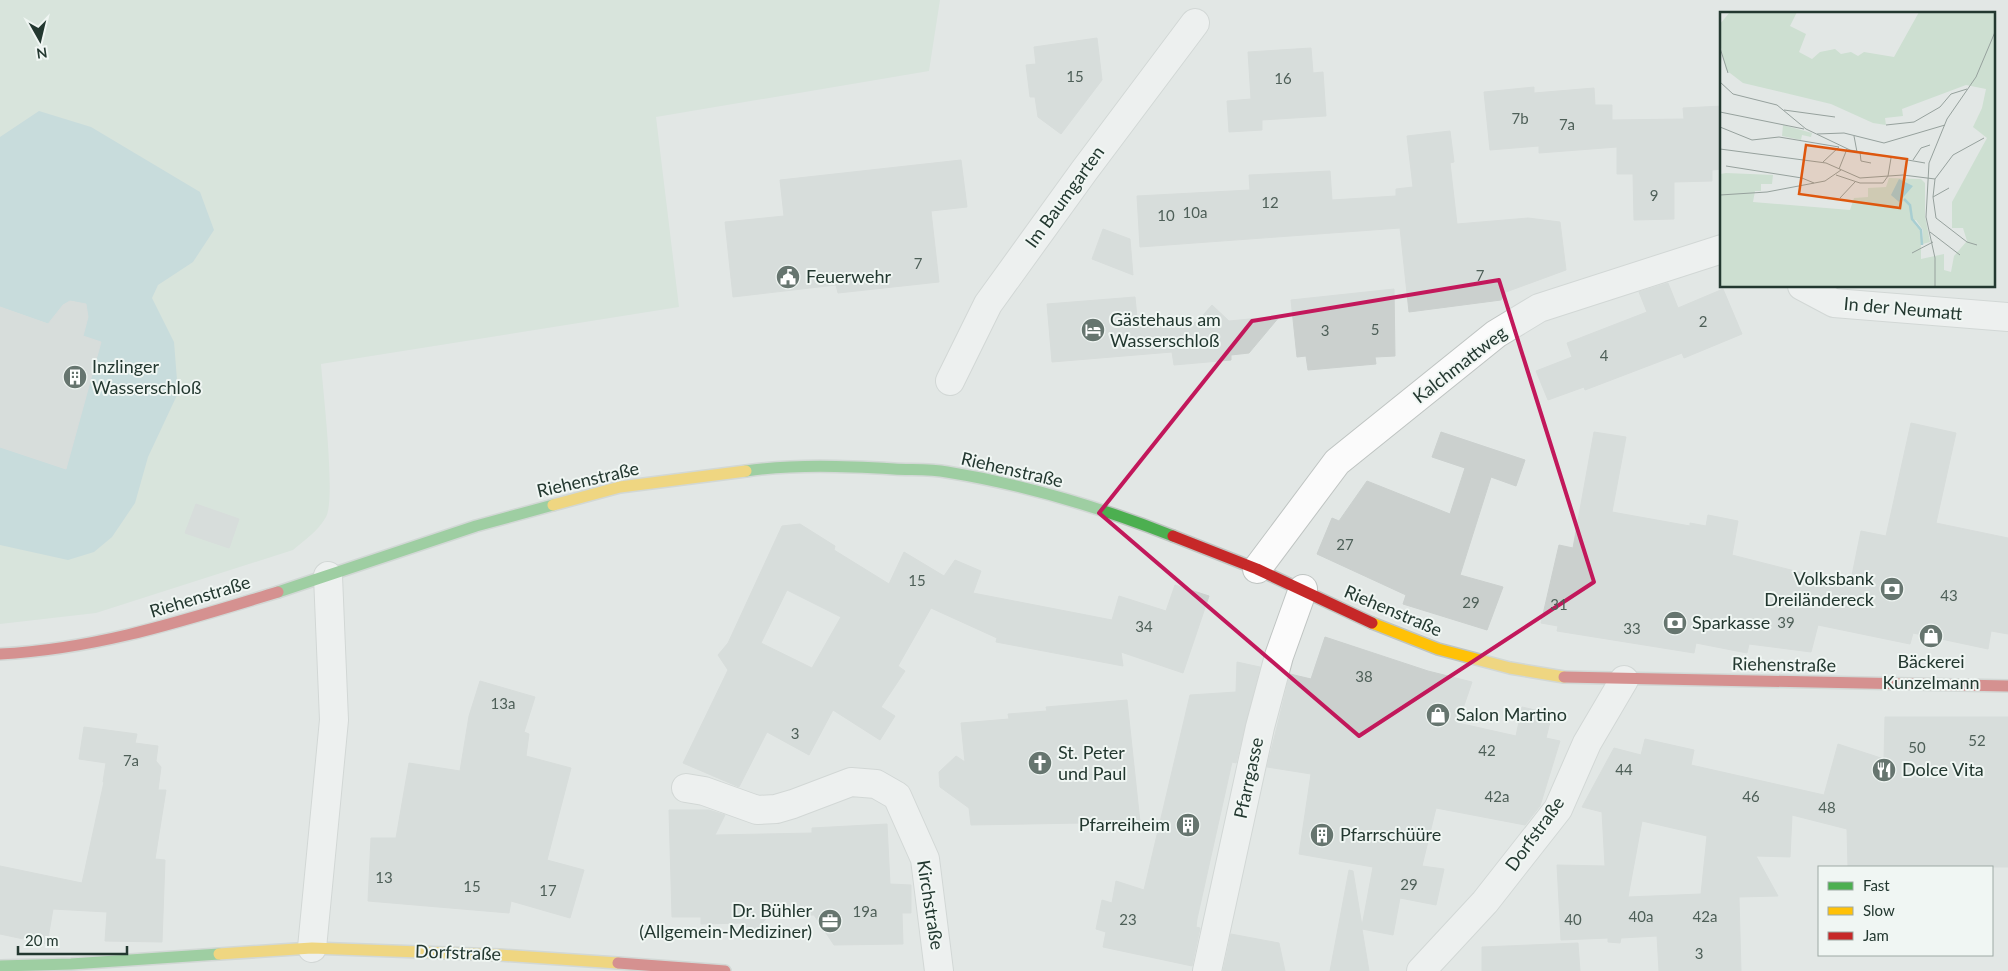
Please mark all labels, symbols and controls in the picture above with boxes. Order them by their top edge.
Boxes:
inset map [1720,12,1996,288]
north arrow [15,15,65,65]
text: N [35,44,48,63]
house number: 15 [1066,67,1084,85]
house number: 16 [1274,69,1292,87]
house number: 7b [1511,109,1529,127]
house number: 7a [1559,115,1575,133]
street label: Im Baumgarten [1020,141,1108,252]
house number: 9 [1650,186,1658,204]
house number: 12 [1261,193,1279,211]
house number: 10a [1183,203,1207,221]
house number: 10 [1157,206,1175,224]
house number: 7 [914,254,923,272]
public building icon: Feuerwehr [775,264,801,290]
place label: Feuerwehr [806,265,892,287]
house number: 7 [1476,266,1485,284]
street label: In der Neumatt [1843,292,1964,324]
place label: Gästehaus am Wasserschloß [1110,308,1221,351]
house number: 2 [1699,312,1707,330]
hotel icon: Gästehaus am Wasserschloß [1080,317,1106,343]
house number: 5 [1371,320,1379,338]
house number: 3 [1321,321,1329,339]
street label: Kalchmattweg [1408,321,1510,408]
house number: 4 [1600,346,1609,364]
place label: Inzlinger Wasserschloß [92,355,202,398]
building icon: Inzlinger Wasserschloß [62,364,88,390]
street label: Riehenstraße [959,447,1065,491]
street label: Riehenstraße [535,457,641,501]
house number: 27 [1336,535,1354,553]
place label: Volksbank Dreiländereck [1764,567,1875,610]
street label: Riehenstraße [147,570,253,622]
house number: 15 [908,571,926,589]
bank icon: Volksbank Dreiländereck [1879,576,1905,602]
street label: Riehenstraße [1341,580,1446,641]
house number: 43 [1940,586,1958,604]
house number: 29 [1462,593,1480,611]
house number: 31 [1550,595,1568,613]
bank icon: Sparkasse [1662,610,1688,636]
place label: Sparkasse [1692,611,1770,633]
house number: 39 [1777,613,1795,631]
house number: 34 [1135,617,1153,635]
house number: 33 [1623,619,1641,637]
shop icon: Bäckerei Kunzelmann [1918,623,1944,649]
place label: Bäckerei Kunzelmann [1882,650,1980,693]
street label: Riehenstraße [1732,652,1836,676]
house number: 38 [1355,667,1373,685]
house number: 13a [491,694,515,712]
shop icon: Salon Martino [1425,702,1451,728]
place label: Salon Martino [1456,703,1567,725]
house number: 3 [791,724,799,742]
house number: 52 [1968,731,1986,749]
street label: Pfarrgasse [1229,735,1267,820]
house number: 50 [1908,738,1926,756]
place label: St. Peter und Paul [1058,741,1127,784]
house number: 42 [1478,741,1496,759]
church icon: St. Peter und Paul [1027,750,1053,776]
house number: 7a [123,751,139,769]
restaurant icon: Dolce Vita [1871,757,1897,783]
place label: Dolce Vita [1902,758,1984,780]
house number: 44 [1615,760,1633,778]
house number: 42a [1485,787,1509,805]
house number: 46 [1742,787,1760,805]
street label: Dorfstraße [1500,792,1568,875]
house number: 48 [1818,798,1836,816]
building icon: Pfarreiheim [1175,812,1201,838]
place label: Pfarreiheim [1079,813,1170,835]
building icon: Pfarrschüüre [1309,822,1335,848]
place label: Pfarrschüüre [1340,823,1441,845]
street label: Kirchstraße [913,858,949,951]
legend [1818,866,1993,956]
house number: 13 [375,868,393,886]
house number: 29 [1400,875,1418,893]
text: Fast [1863,876,1890,894]
house number: 15 [463,877,481,895]
house number: 17 [539,881,557,899]
place label: Dr. Bühler (Allgemein-Mediziner) [639,899,812,942]
text: Slow [1863,901,1895,919]
house number: 19a [853,902,877,920]
house number: 40a [1629,907,1653,925]
house number: 42a [1693,907,1717,925]
office icon: Dr. Bühler (Allgemein-Mediziner) [817,908,843,934]
house number: 23 [1119,910,1137,928]
house number: 40 [1564,910,1582,928]
scale bar [18,924,126,956]
text: Jam [1863,926,1889,944]
text: 20 m [25,931,59,949]
street label: Dorfstraße [415,940,501,964]
house number: 3 [1695,944,1703,962]

